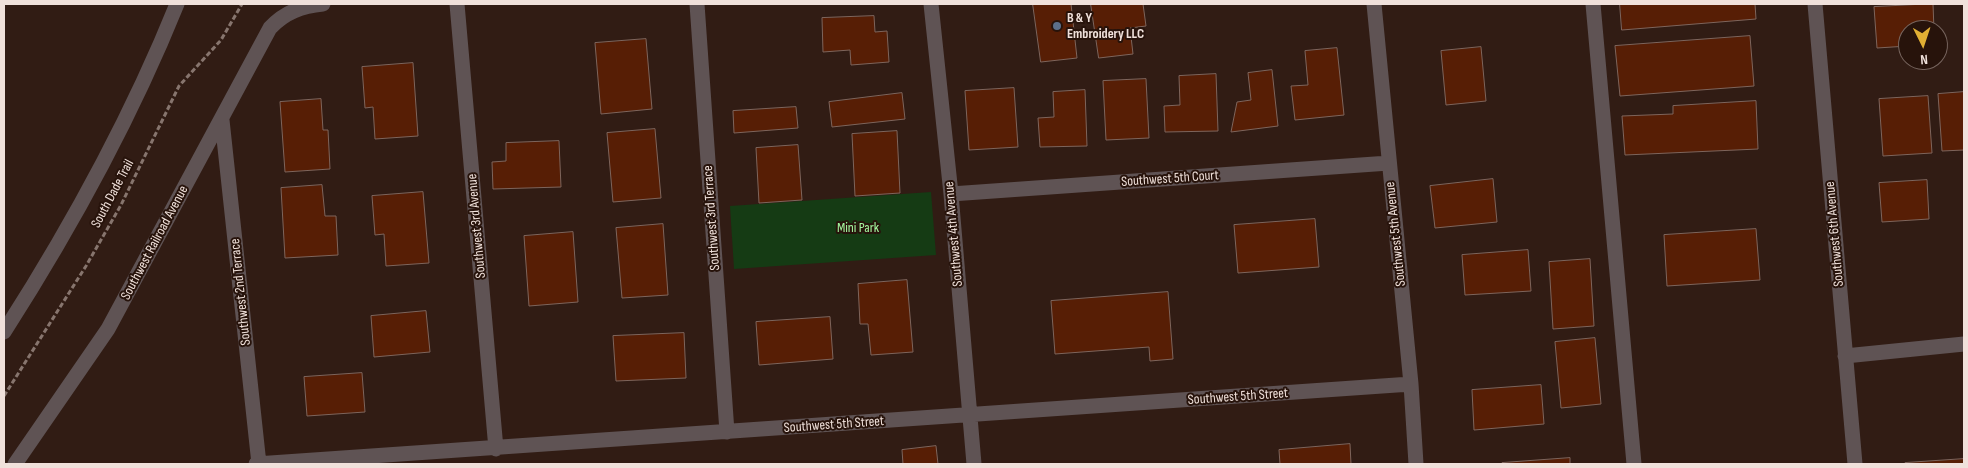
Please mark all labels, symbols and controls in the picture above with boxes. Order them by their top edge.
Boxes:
place label: B & Y Embroidery LLC [1067,10,1144,42]
marker: B & Y Embroidery LLC [1051,20,1063,32]
north arrow [1898,20,1948,70]
text: N [1920,51,1928,68]
street label: South Dade Trail [88,157,138,231]
street label: Southwest 3rd Terrace [700,165,724,271]
street label: Southwest 5th Court [1121,167,1219,191]
street label: Southwest 3rd Avenue [464,173,490,279]
street label: Southwest 4th Avenue [941,181,967,287]
street label: Southwest 5th Avenue [1382,181,1410,287]
street label: Southwest 6th Avenue [1822,181,1848,287]
street label: Southwest Railroad Avenue [118,183,192,303]
park label: Mini Park [837,220,879,236]
street label: Southwest 2nd Terrace [227,238,255,346]
street label: Southwest 5th Street [1187,385,1289,409]
street label: Southwest 5th Street [783,413,885,437]

